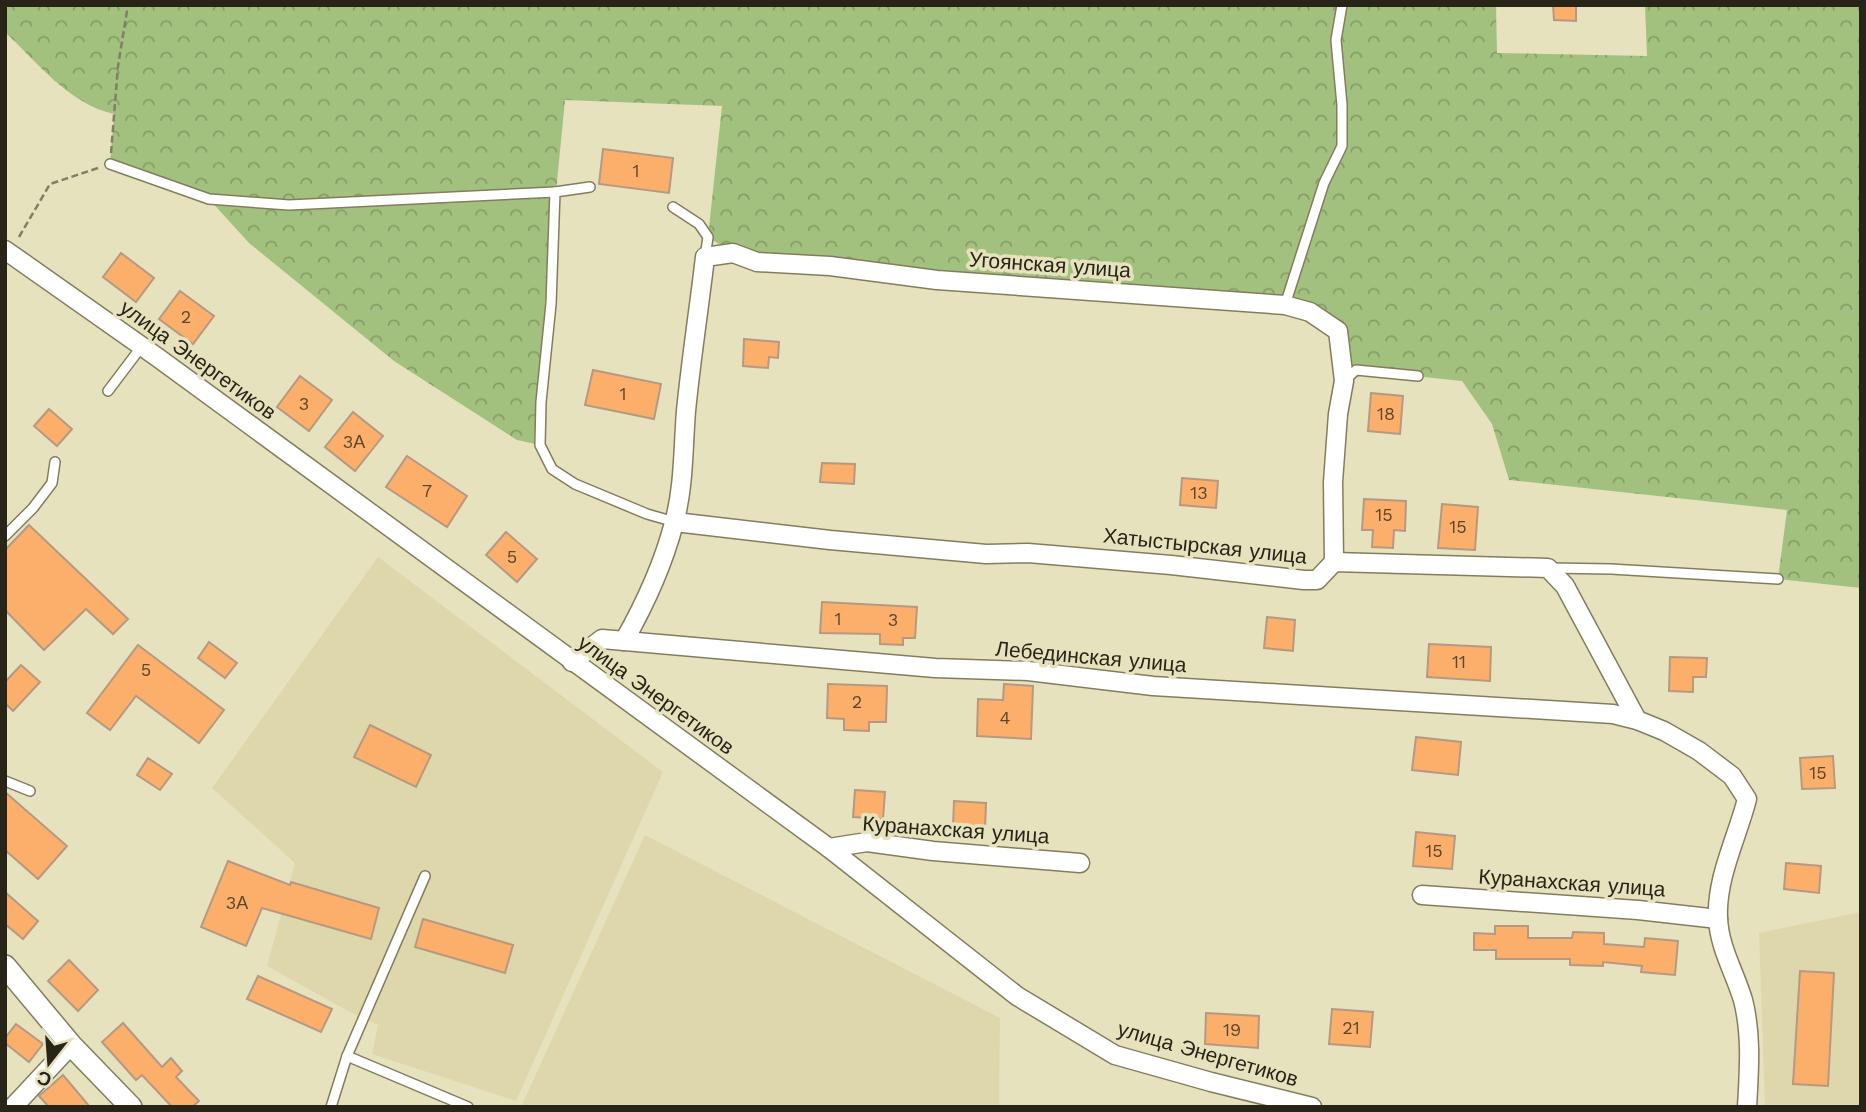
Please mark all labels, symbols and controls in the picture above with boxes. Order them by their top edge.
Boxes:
house number: 1 [632,160,640,181]
street label: Угоянская улица [968,246,1132,283]
street label: улица Энергетиков [115,295,281,425]
house number: 2 [181,306,191,327]
house number: 1 [619,383,627,404]
house number: 3 [299,393,309,414]
house number: 18 [1377,403,1395,424]
house number: 3А [343,431,365,452]
house number: 7 [422,480,432,501]
house number: 13 [1190,482,1208,503]
house number: 15 [1375,504,1393,525]
house number: 15 [1449,516,1467,537]
street label: Хатыстырская улица [1102,522,1309,569]
house number: 5 [507,546,517,567]
house number: 1 [834,608,842,629]
house number: 3 [888,609,898,630]
street label: улица Энергетиков [573,630,739,760]
street label: Лебединская улица [994,636,1188,677]
house number: 11 [1452,651,1466,672]
house number: 5 [141,659,151,680]
house number: 2 [852,691,862,712]
house number: 4 [1000,707,1011,728]
house number: 15 [1809,762,1827,783]
street label: Куранахская улица [862,810,1051,849]
house number: 15 [1425,840,1443,861]
street label: Куранахская улица [1478,863,1667,902]
house number: 3А [226,892,248,913]
street label: улица Энергетиков [1115,1016,1301,1091]
house number: 21 [1342,1017,1360,1038]
house number: 19 [1223,1019,1241,1040]
north arrow [14,1028,84,1098]
text: С [34,1066,54,1092]

